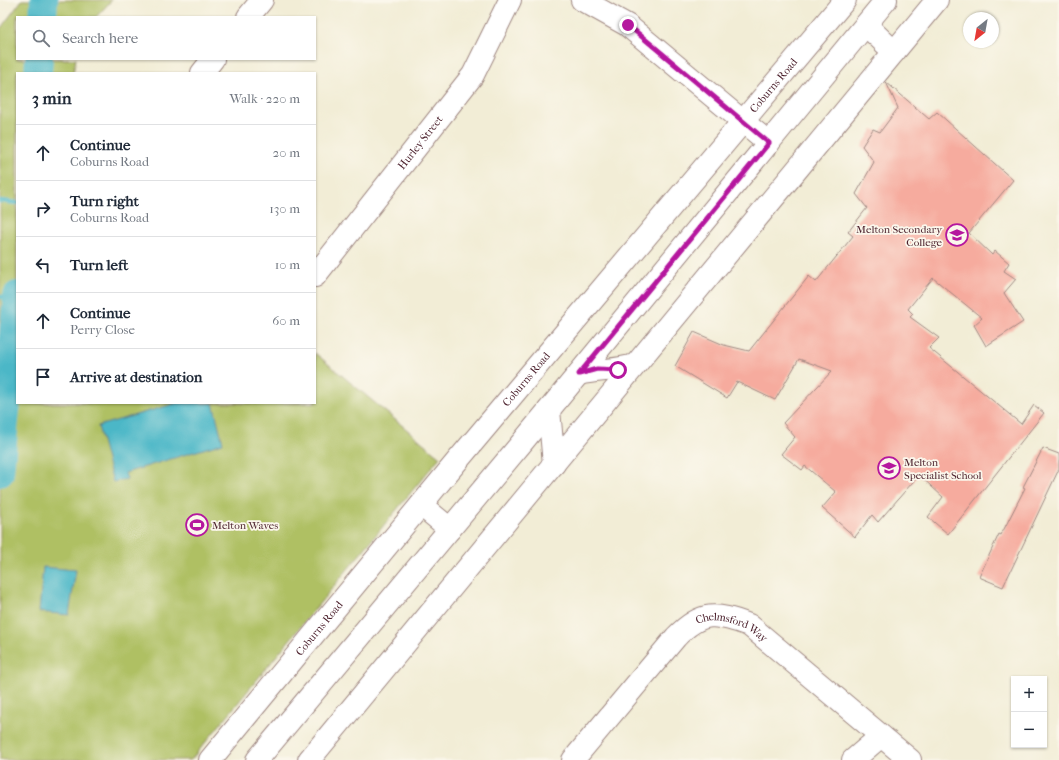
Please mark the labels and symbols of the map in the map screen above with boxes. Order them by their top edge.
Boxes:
north arrow [963,12,999,48]
route end [619,16,637,34]
street label: Coburns Road [747,55,800,115]
street label: Hurley Street [395,113,445,172]
school or university icon: Melton Secondary College [944,222,970,248]
place label: Melton Secondary College [856,223,943,249]
street label: Coburns Road [500,349,553,409]
route start [609,361,627,379]
school or university icon: Melton Specialist School [876,455,902,481]
place label: Melton Specialist School [904,456,982,482]
sports icon: Melton Waves [184,512,210,538]
place label: Melton Waves [212,519,278,532]
street label: Coburns Road [293,598,346,658]
street label: Chelmsford Way [693,610,771,645]

